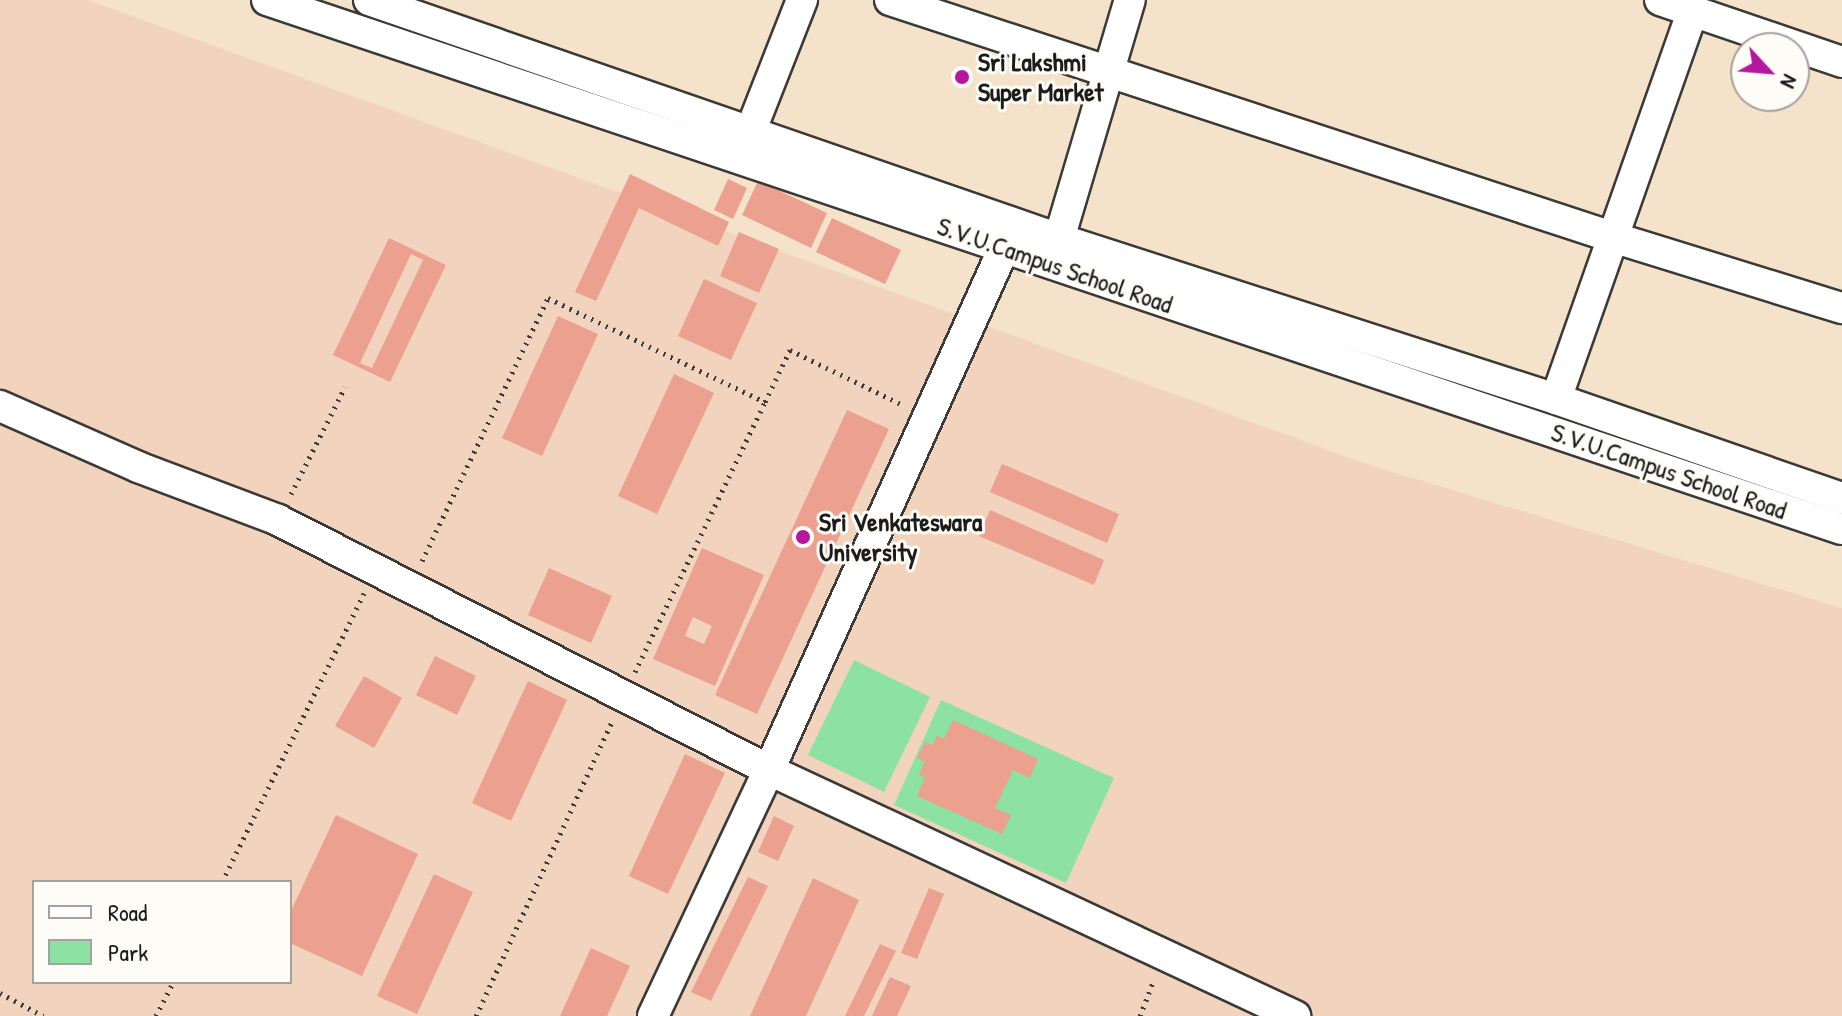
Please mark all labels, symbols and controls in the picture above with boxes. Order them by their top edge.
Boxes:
north arrow [1730,32,1810,112]
place label: Sri Lakshmi Super Market [978,46,1104,108]
marker: Sri Lakshmi Super Market [953,68,971,86]
text: N [1774,70,1806,93]
street label: S.V.U.Campus School Road [933,210,1177,320]
street label: S.V.U.Campus School Road [1547,416,1791,526]
place label: Sri Venkateswara University [819,506,982,568]
marker: Sri Venkateswara University [794,528,812,546]
legend [32,880,292,984]
text: Road [108,896,147,928]
text: Park [108,936,148,968]

